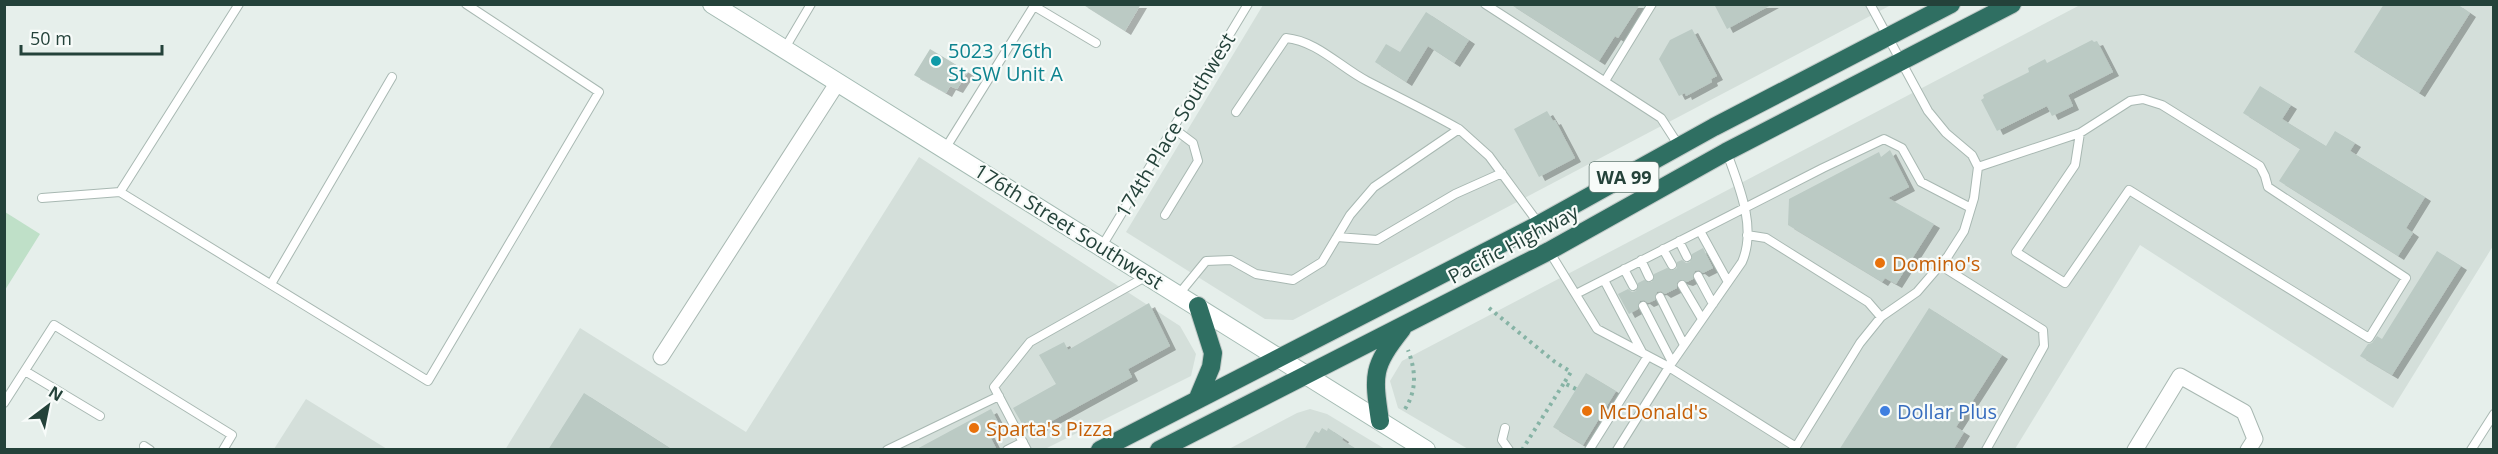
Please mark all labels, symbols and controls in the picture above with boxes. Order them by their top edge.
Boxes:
scale bar [21,18,162,56]
text: 50 m [30,26,72,50]
street label: 174th Place Southwest [1109,28,1241,222]
place label: 5023 176th St SW Unit A [948,37,1063,87]
marker: 5023 176th St SW Unit A [929,54,943,68]
street label: 176th Street Southwest [969,157,1169,295]
road number: WA 99 [1590,162,1658,192]
street label: Pacific Highway [1443,198,1584,290]
place label: Domino's [1892,250,1980,277]
marker: Domino's [1873,256,1887,270]
north arrow [18,376,78,436]
text: N [45,381,67,406]
place label: McDonald's [1599,398,1708,425]
place label: Dollar Plus [1897,398,1997,425]
marker: McDonald's [1580,404,1594,418]
marker: Dollar Plus [1878,404,1892,418]
place label: Sparta's Pizza [986,415,1113,442]
marker: Sparta's Pizza [967,421,981,435]

